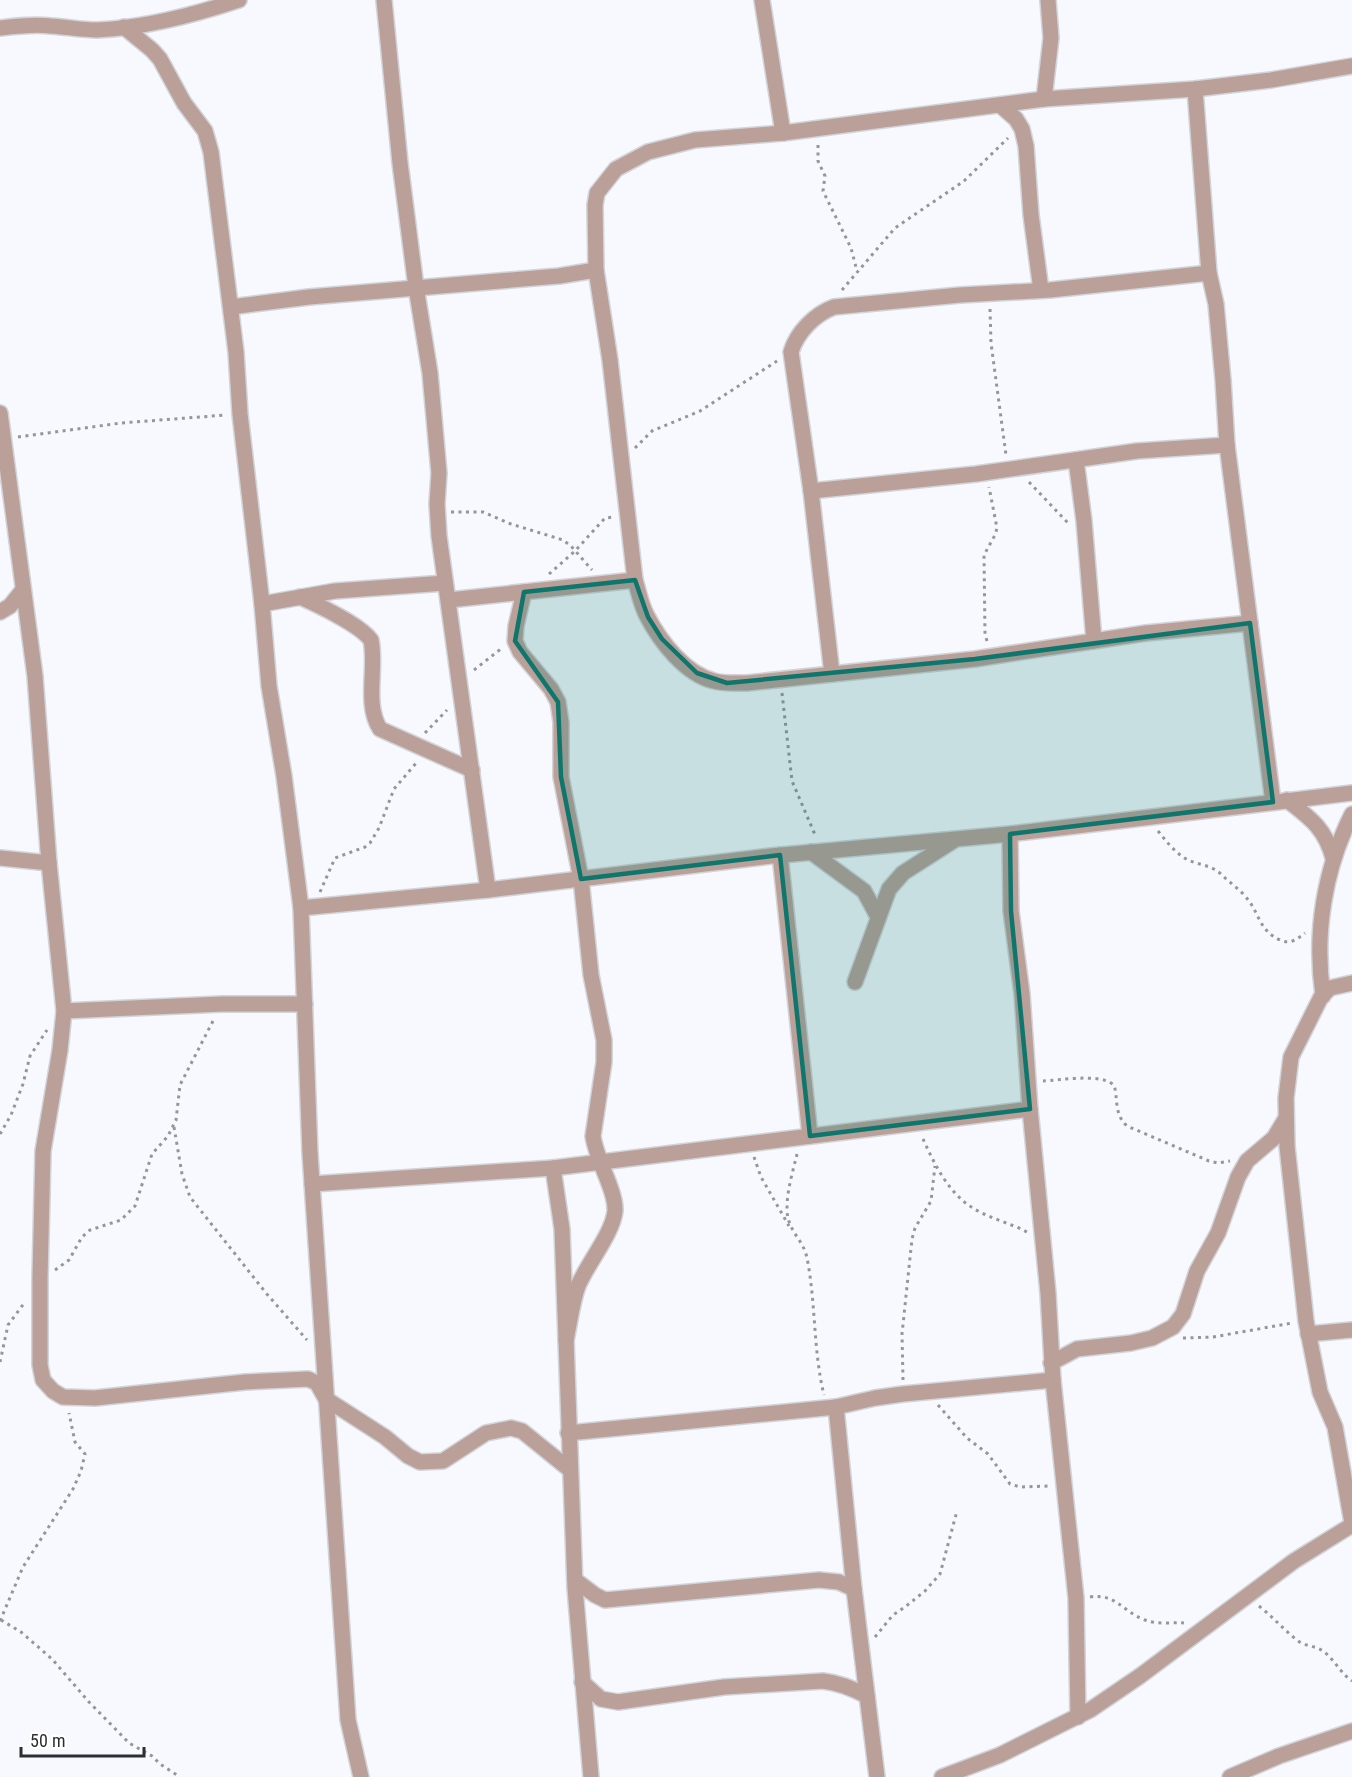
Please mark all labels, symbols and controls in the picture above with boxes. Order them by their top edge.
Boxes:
scale bar [21,1720,144,1758]
text: 50 m [30,1730,65,1751]

